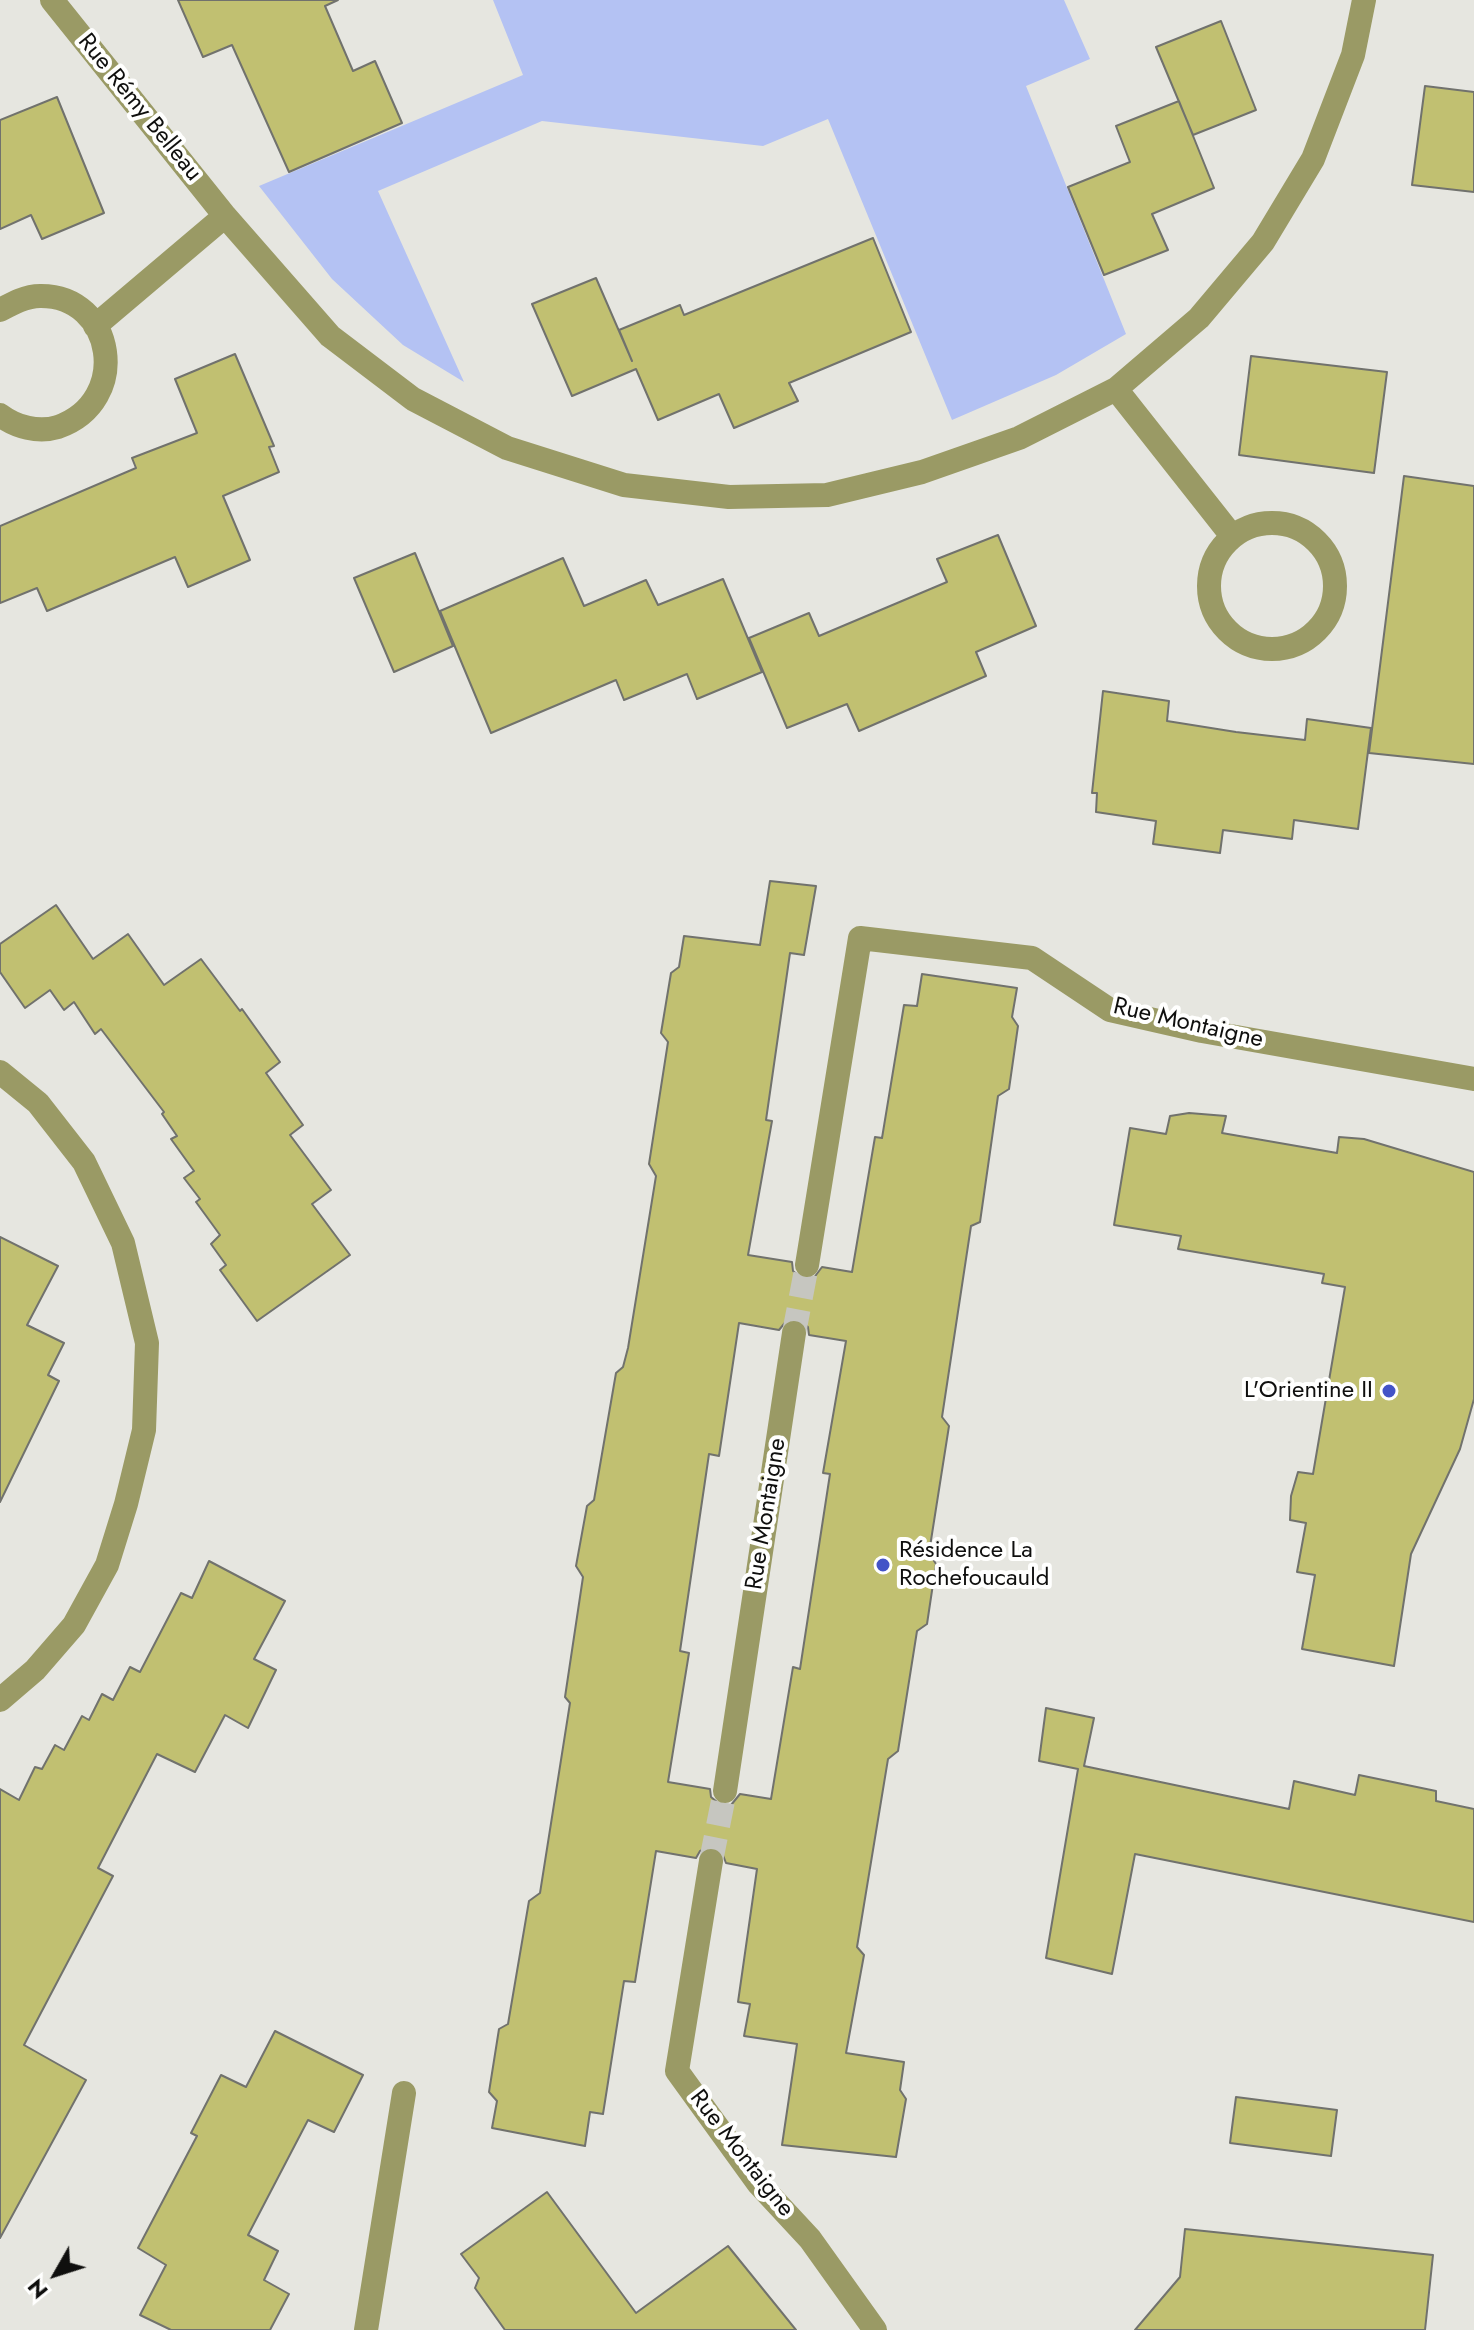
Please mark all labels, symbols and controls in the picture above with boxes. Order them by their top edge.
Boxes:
street label: Rue Rémy Belleau [71,29,207,187]
street label: Rue Montaigne [1110,993,1266,1055]
place label: L'Orientine II [1244,1377,1373,1405]
marker: L'Orientine II [1380,1382,1398,1400]
street label: Rue Montaigne [741,1436,793,1592]
place label: Résidence La Rochefoucauld [899,1537,1049,1593]
marker: Résidence La Rochefoucauld [874,1556,892,1574]
street label: Rue Montaigne [683,2085,799,2223]
north arrow [16,2234,96,2314]
text: N [19,2272,55,2306]

